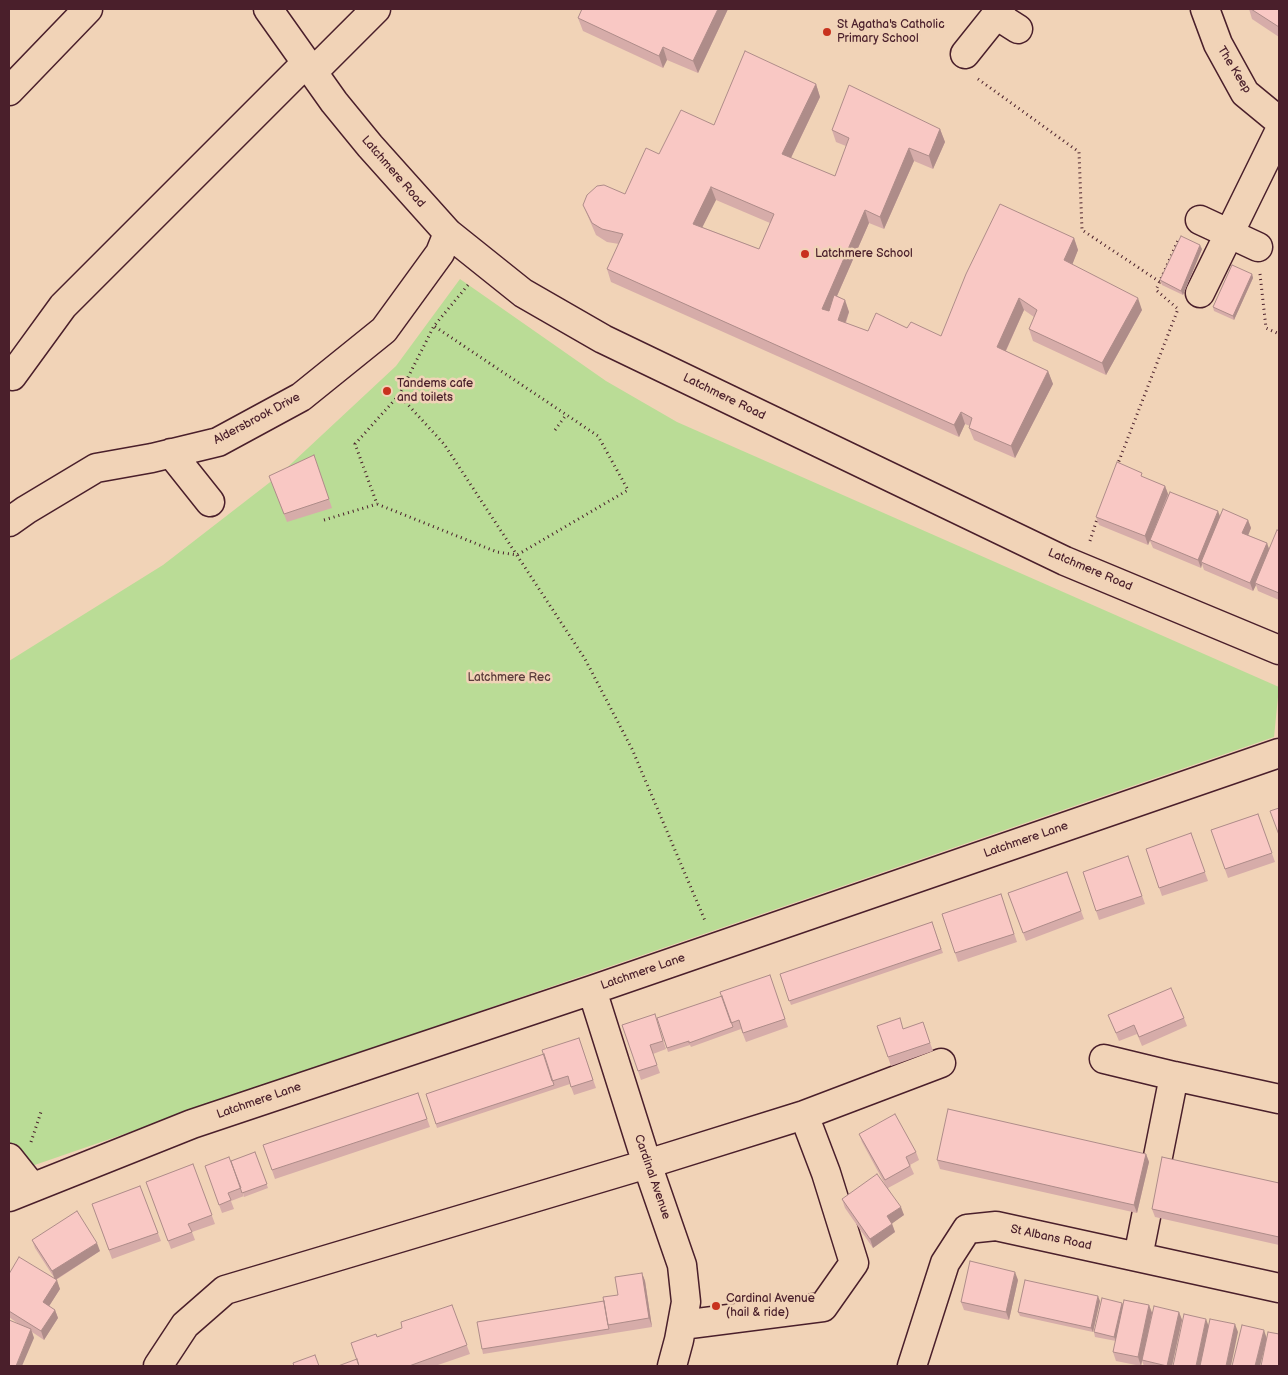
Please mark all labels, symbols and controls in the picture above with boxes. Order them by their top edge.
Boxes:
place label: St Agatha's Catholic Primary School [837,18,945,46]
marker: St Agatha's Catholic Primary School [821,26,833,38]
street label: The Keep [1214,44,1254,96]
street label: Latchmere Road [358,133,428,211]
place label: Latchmere School [815,247,913,261]
marker: Latchmere School [799,248,811,260]
street label: Latchmere Road [680,371,768,423]
place label: Tandems cafe and toilets [397,377,473,405]
marker: Tandems cafe and toilets [381,385,393,397]
street label: Aldersbrook Drive [211,390,303,448]
street label: Latchmere Road [1046,546,1134,594]
park label: Latchmere Rec [467,671,551,685]
street label: Latchmere Lane [982,819,1070,861]
street label: Latchmere Lane [599,951,687,993]
street label: Latchmere Lane [215,1080,303,1122]
street label: Cardinal Avenue [631,1133,673,1221]
street label: St Albans Road [1009,1222,1093,1254]
place label: Cardinal Avenue (hail & ride) [726,1292,815,1320]
marker: Cardinal Avenue (hail & ride) [710,1300,722,1312]

